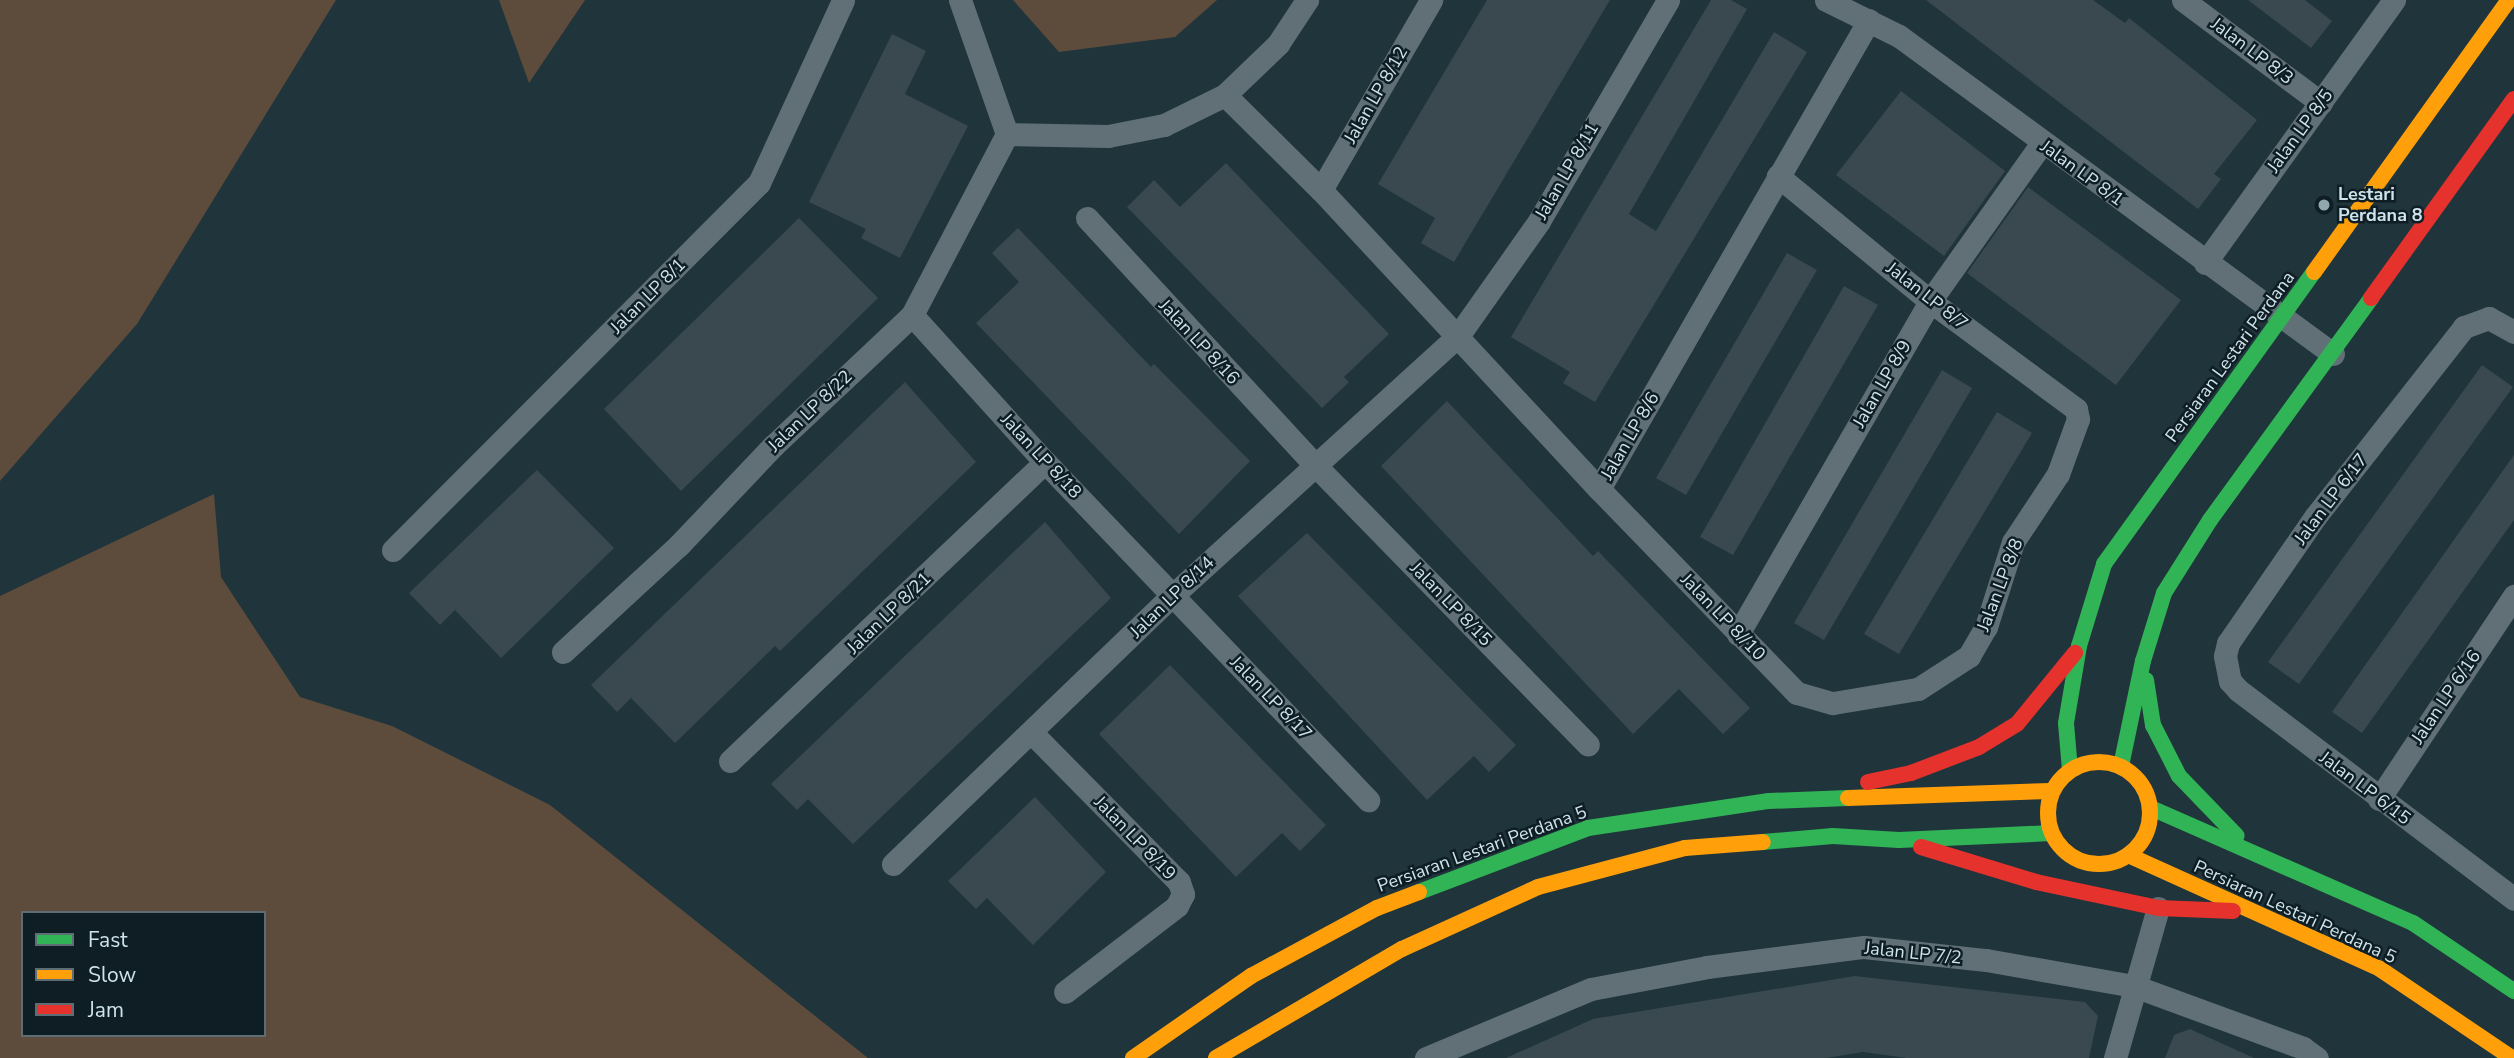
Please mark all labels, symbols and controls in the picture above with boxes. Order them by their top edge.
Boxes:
street label: Jalan LP 8/3 [2207,13,2297,89]
street label: Jalan LP 8/12 [1340,43,1412,147]
street label: Jalan LP 8/5 [2263,85,2337,177]
street label: Jalan LP 8/11 [1531,119,1603,223]
street label: Jalan LP 8/1 [2036,136,2128,210]
place label: Lestari Perdana 8 [2338,184,2423,227]
marker: Lestari Perdana 8 [2316,197,2332,213]
street label: Jalan LP 8/1 [606,254,690,338]
street label: Jalan LP 8/7 [1882,257,1972,335]
street label: Persiaran Lestari Perdana [2161,267,2299,447]
street label: Jalan LP 8/16 [1154,295,1244,389]
street label: Jalan LP 8/9 [1848,336,1916,432]
street label: Jalan LP 8/22 [764,366,856,456]
street label: Jalan LP 8/6 [1596,388,1664,484]
street label: Jalan LP 8/18 [996,409,1086,503]
street label: Jalan LP 6/17 [2290,449,2372,549]
street label: Jalan LP 8/8 [1972,536,2028,634]
street label: Jalan LP 8/14 [1126,552,1218,642]
street label: Jalan LP 8/15 [1406,558,1496,650]
street label: Jalan LP 8/21 [843,568,935,658]
street label: Jalan LP 8//10 [1676,569,1770,665]
street label: Jalan LP 6/16 [2407,646,2485,748]
street label: Jalan LP 8/17 [1226,652,1316,744]
street label: Jalan LP 6/15 [2315,747,2415,829]
street label: Jalan LP 8/19 [1090,792,1180,884]
street label: Persiaran Lestari Perdana 5 [1374,801,1590,897]
street label: Persiaran Lestari Perdana 5 [2190,855,2400,969]
legend [21,911,266,1037]
text: Fast [88,926,128,954]
street label: Jalan LP 7/2 [1863,937,1963,969]
text: Slow [88,961,136,989]
text: Jam [88,996,124,1024]

